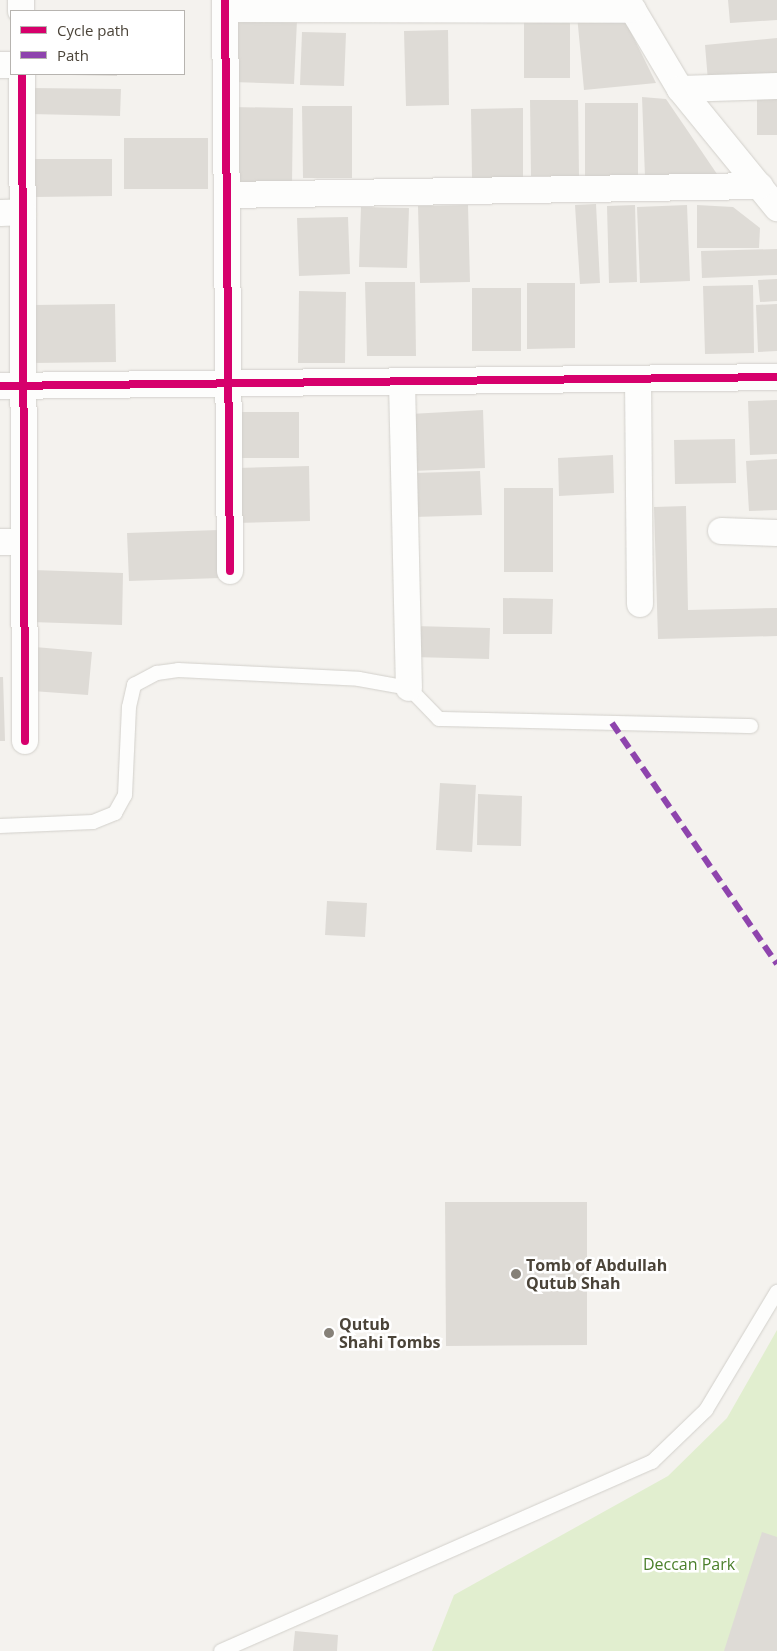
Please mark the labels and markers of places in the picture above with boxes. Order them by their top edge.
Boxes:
place label: Tomb of Abdullah Qutub Shah [526,1255,667,1293]
marker: Tomb of Abdullah Qutub Shah [510,1268,522,1280]
place label: Qutub Shahi Tombs [339,1314,441,1352]
marker: Qutub Shahi Tombs [323,1327,335,1339]

